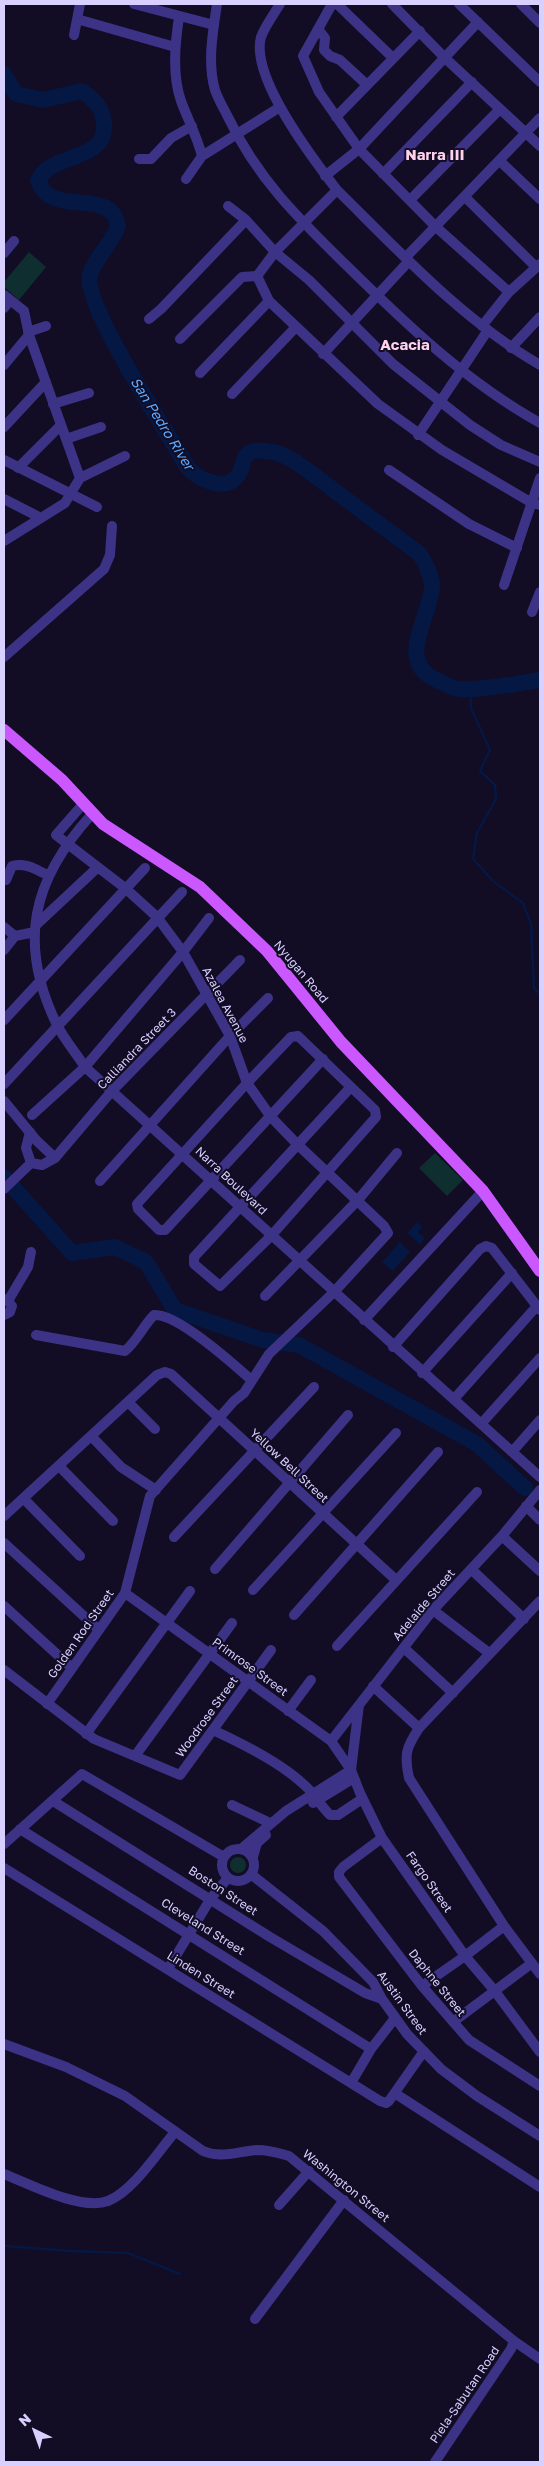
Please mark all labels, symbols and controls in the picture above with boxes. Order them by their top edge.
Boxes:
district label: Narra III [405,146,465,164]
district label: Acacia [380,336,430,354]
water label: San Pedro River [127,374,197,474]
street label: Nyugan Road [271,938,331,1006]
street label: Azalea Avenue [199,965,251,1045]
street label: Calliandra Street 3 [95,1005,179,1093]
street label: Narra Boulevard [192,1144,270,1218]
street label: Yellow Bell Street [247,1426,331,1506]
street label: Adelaide Street [390,1566,458,1644]
street label: Golden Rod Street [45,1587,117,1681]
street label: Primrose Street [209,1635,291,1699]
street label: Woodrose Street [173,1674,241,1760]
street label: Fargo Street [403,1849,455,1915]
street label: Boston Street [186,1863,260,1919]
street label: Cleveland Street [159,1895,247,1959]
street label: Daphne Street [405,1946,469,2020]
street label: Linden Street [164,1948,238,2002]
street label: Austin Street [374,1968,430,2038]
street label: Washington Street [300,2147,392,2225]
street label: Piela-Sabutan Road [427,2344,503,2446]
north arrow [10,2406,60,2456]
text: N [15,2410,34,2429]

